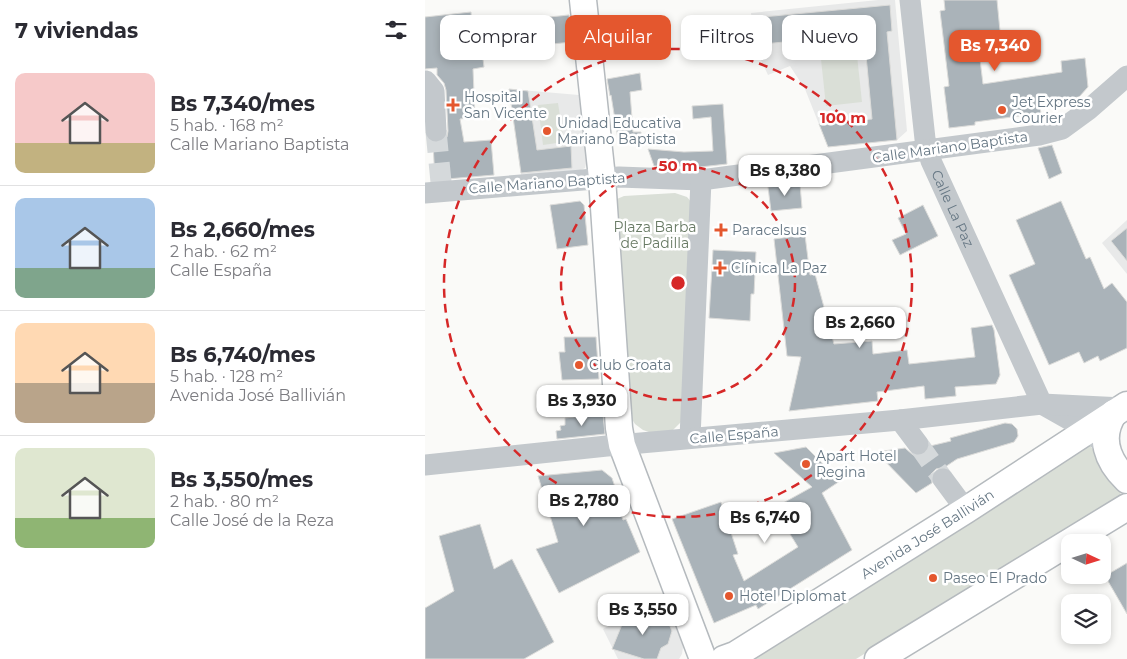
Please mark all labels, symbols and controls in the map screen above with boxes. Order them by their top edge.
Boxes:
chip: Comprar [440,15,555,60]
chip: Alquilar [565,15,671,60]
chip: Filtros [681,15,772,60]
chip: Nuevo [782,15,876,60]
icon: filters [382,16,410,44]
text: 7 viviendas [15,18,138,43]
pin: Bs 7,340 [943,30,1047,72]
text: Bs 7,340 [960,36,1030,55]
place label: Hospital San Vicente [464,88,547,122]
text: Bs 7,340/mes [170,91,315,116]
icon: home [55,93,115,153]
place label: Jet Express Courier [1011,93,1091,127]
marker: Hospital San Vicente [446,98,460,112]
marker: Jet Express Courier [996,104,1008,116]
text: 100 m [820,108,866,127]
place label: Unidad Educativa Mariano Baptista [557,114,682,148]
text: 5 hab. · 168 m² [170,116,284,135]
marker: Unidad Educativa Mariano Baptista [541,125,553,137]
street label: Calle Mariano Baptista [871,127,1029,167]
text: Calle Mariano Baptista [170,135,350,154]
pin: Bs 8,380 [733,154,837,197]
text: 50 m [658,156,698,175]
text: Bs 8,380 [749,161,821,180]
street label: Calle La Paz [927,167,978,250]
street label: Calle Mariano Baptista [468,169,626,197]
text: Bs 2,660/mes [170,217,315,242]
icon: home [55,218,115,278]
park label: Plaza Barba de Padilla [613,218,697,252]
place label: Paracelsus [732,221,807,239]
marker: Paracelsus [714,223,728,237]
text: 2 hab. · 62 m² [170,242,277,261]
place label: Clínica La Paz [731,259,827,277]
text: Calle España [170,261,272,280]
marker: Clínica La Paz [713,261,727,275]
centre of rings [669,274,687,292]
pin: Bs 2,660 [808,306,912,349]
text: Bs 2,660 [825,313,895,332]
text: Bs 6,740/mes [170,342,315,367]
icon: home [55,343,115,403]
place label: Club Croata [589,356,671,374]
marker: Club Croata [573,359,585,371]
text: 5 hab. · 128 m² [170,367,283,386]
pin: Bs 3,930 [530,384,634,427]
text: Avenida José Ballivián [170,386,346,405]
text: Bs 3,930 [547,391,617,410]
street label: Calle España [689,422,779,448]
place label: Apart Hotel Regina [816,447,897,481]
marker: Apart Hotel Regina [800,458,812,470]
text: Bs 3,550/mes [170,467,313,492]
icon: home [55,468,115,528]
pin: Bs 2,780 [532,484,636,527]
street label: Avenida José Ballivián [857,485,997,583]
text: Bs 2,780 [549,491,619,510]
text: 2 hab. · 80 m² [170,492,279,511]
pin: Bs 6,740 [713,502,817,544]
text: Bs 6,740 [730,508,800,527]
text: Calle José de la Reza [170,511,334,530]
north arrow [1061,534,1111,584]
map controls [1061,534,1111,644]
place label: Paseo El Prado [943,569,1047,587]
marker: Paseo El Prado [927,572,939,584]
place label: Hotel Diplomat [739,587,847,605]
marker: Hotel Diplomat [723,590,735,602]
pin: Bs 3,550 [591,594,695,636]
button: layers [1061,594,1111,644]
text: Bs 3,550 [609,600,677,619]

